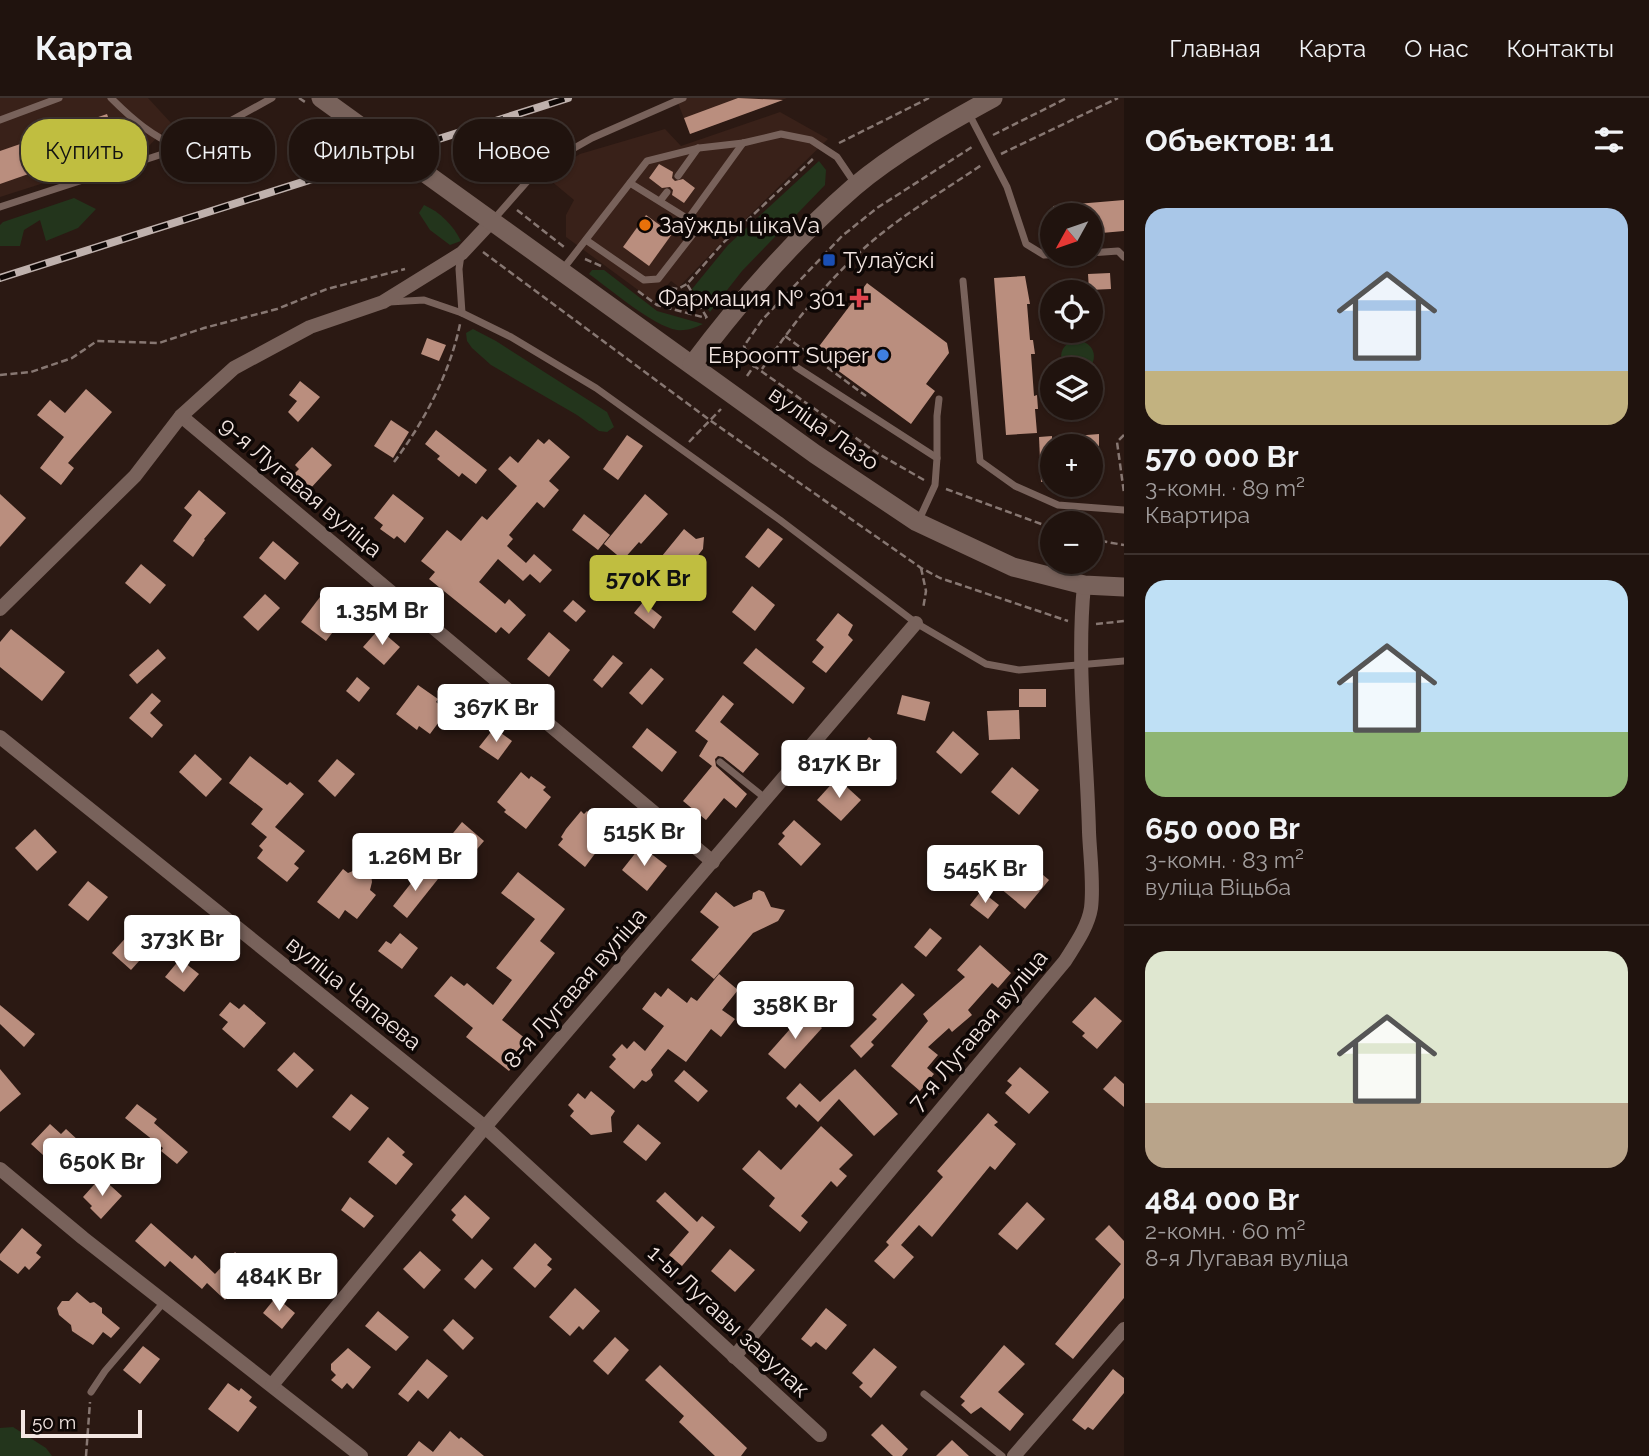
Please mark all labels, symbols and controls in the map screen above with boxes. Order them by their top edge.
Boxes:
text: Карта [35,29,133,68]
text: Главная [1169,34,1261,63]
text: Карта [1299,34,1366,63]
text: О нас [1404,34,1469,63]
text: Контакты [1507,34,1614,63]
chip: Купить [21,119,147,182]
chip: Снять [161,119,275,182]
chip: Фильтры [289,119,439,182]
chip: Новое [453,119,574,182]
icon: filters [1590,121,1628,159]
text: Объектов: 11 [1145,123,1334,158]
north arrow [1040,203,1102,266]
map controls [1040,203,1103,574]
place label: Заўжды цікаVа [659,211,820,238]
marker: Заўжды цікаVа [637,217,653,233]
place label: Тулаўскі [843,246,935,273]
marker: Тулаўскі [821,252,837,268]
icon: home [1324,253,1450,379]
button: locate [1040,280,1103,343]
place label: Фармация № 301 [658,284,845,311]
marker: Фармация № 301 [851,290,867,306]
place label: Евроопт Super [708,341,869,368]
marker: Евроопт Super [875,347,891,363]
button: layers [1040,357,1103,420]
street label: вуліца Лазо [764,380,885,475]
street label: 9-я Лугавая вуліца [215,411,388,562]
button: + [1040,434,1103,497]
text: 570 000 Br [1145,439,1299,474]
text: 3-комн. · 89 m² [1145,474,1305,501]
text: Квартира [1145,501,1250,528]
button: − [1040,511,1103,574]
pin: 570K Br [583,556,713,615]
text: 570K Br [606,564,690,591]
pin: 1.35M Br [310,588,454,647]
text: 1.35M Br [336,596,428,623]
icon: home [1324,625,1450,751]
pin: 367K Br [431,684,561,744]
text: 367K Br [454,693,538,720]
pin: 817K Br [774,740,904,800]
text: 817K Br [797,749,881,776]
pin: 515K Br [579,808,709,868]
text: 650 000 Br [1145,811,1300,846]
text: 515K Br [603,817,685,844]
pin: 1.26M Br [343,834,487,893]
text: 1.26M Br [368,842,462,869]
pin: 545K Br [920,846,1050,905]
text: 3-комн. · 83 m² [1145,846,1304,873]
text: 545K Br [943,854,1027,881]
text: вуліца Віцьба [1145,873,1291,900]
street label: 8-я Лугавая вуліца [498,902,652,1073]
pin: 373K Br [117,916,247,975]
text: 373K Br [140,924,224,951]
street label: вуліца Чапаева [281,930,427,1055]
street label: 7-я Лугавая вуліца [903,944,1053,1116]
pin: 358K Br [730,982,860,1041]
text: 358K Br [753,990,837,1017]
icon: home [1324,996,1450,1122]
pin: 650K Br [37,1138,167,1198]
text: 650K Br [59,1147,145,1174]
text: 484 000 Br [1145,1182,1299,1217]
text: 2-комн. · 60 m² [1145,1217,1306,1244]
street label: 1-ы Лугавы завулак [643,1239,816,1402]
text: 8-я Лугавая вуліца [1145,1244,1349,1271]
pin: 484K Br [214,1254,344,1313]
text: 484K Br [236,1262,322,1289]
scale bar [21,1407,142,1439]
text: 50 m [32,1411,76,1433]

